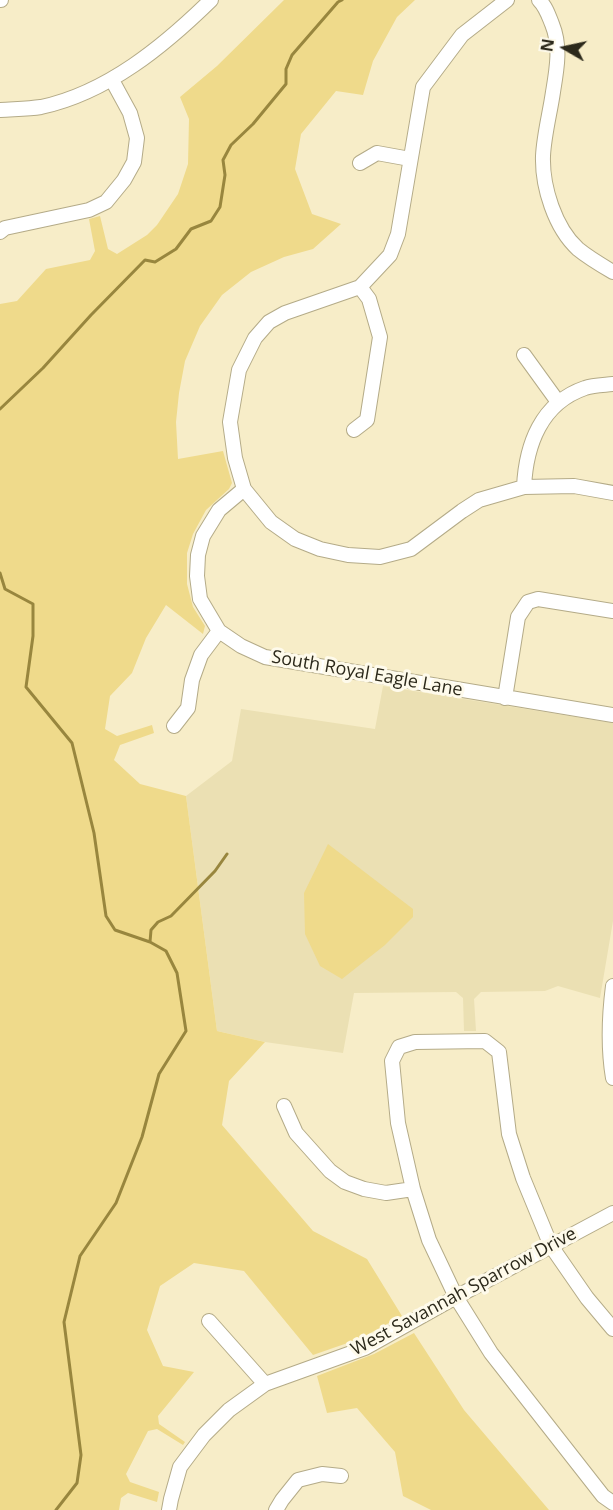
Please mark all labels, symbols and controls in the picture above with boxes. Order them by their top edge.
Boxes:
north arrow [535,18,595,78]
text: N [535,37,559,53]
street label: South Royal Eagle Lane [270,647,464,701]
street label: West Savannah Sparrow Drive [348,1223,580,1361]

